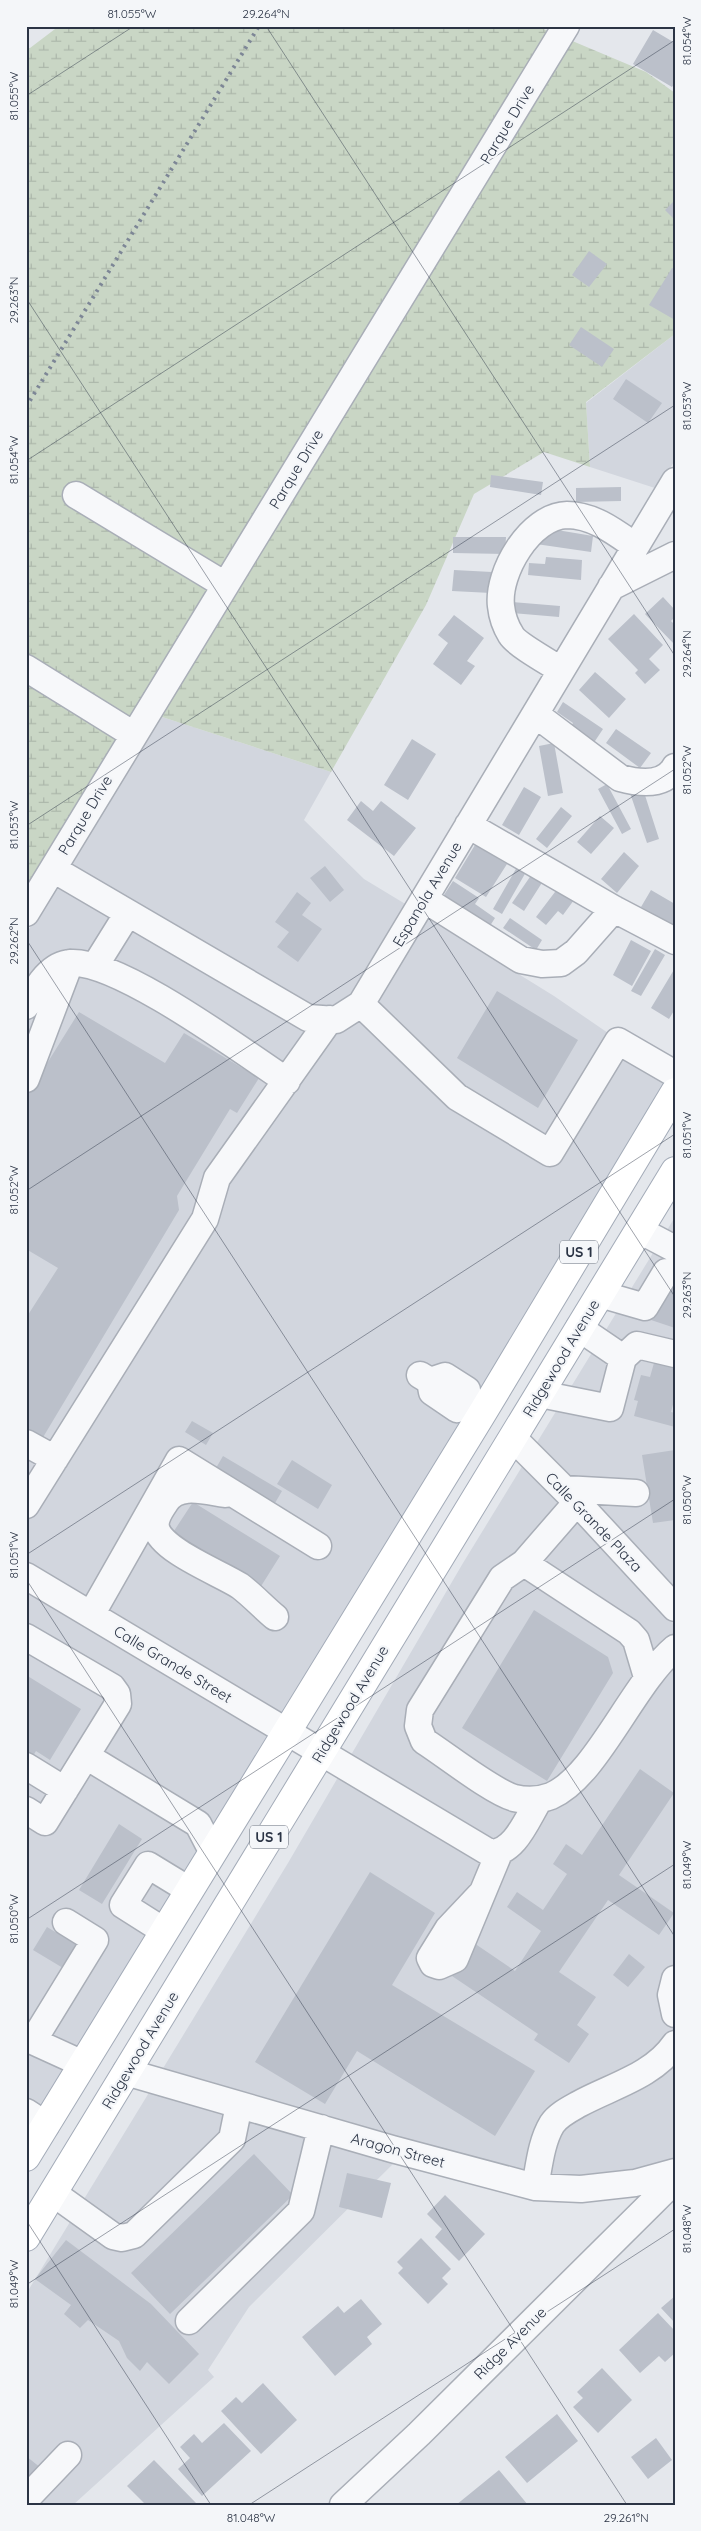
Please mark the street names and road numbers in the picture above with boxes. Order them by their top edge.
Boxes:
street label: Parque Drive [476,81,538,167]
street label: Parque Drive [265,426,327,512]
street label: Parque Drive [54,772,116,858]
street label: Espanola Avenue [388,838,466,950]
road number: US 1 [560,1240,598,1264]
street label: Ridgewood Avenue [518,1296,604,1420]
street label: Calle Grande Plaza [542,1468,646,1576]
street label: Calle Grande Street [110,1621,236,1707]
street label: Ridgewood Avenue [307,1642,393,1766]
road number: US 1 [250,1825,288,1848]
street label: Ridgewood Avenue [97,1988,183,2112]
street label: Aragon Street [349,2128,447,2172]
street label: Ridge Avenue [470,2303,550,2383]

